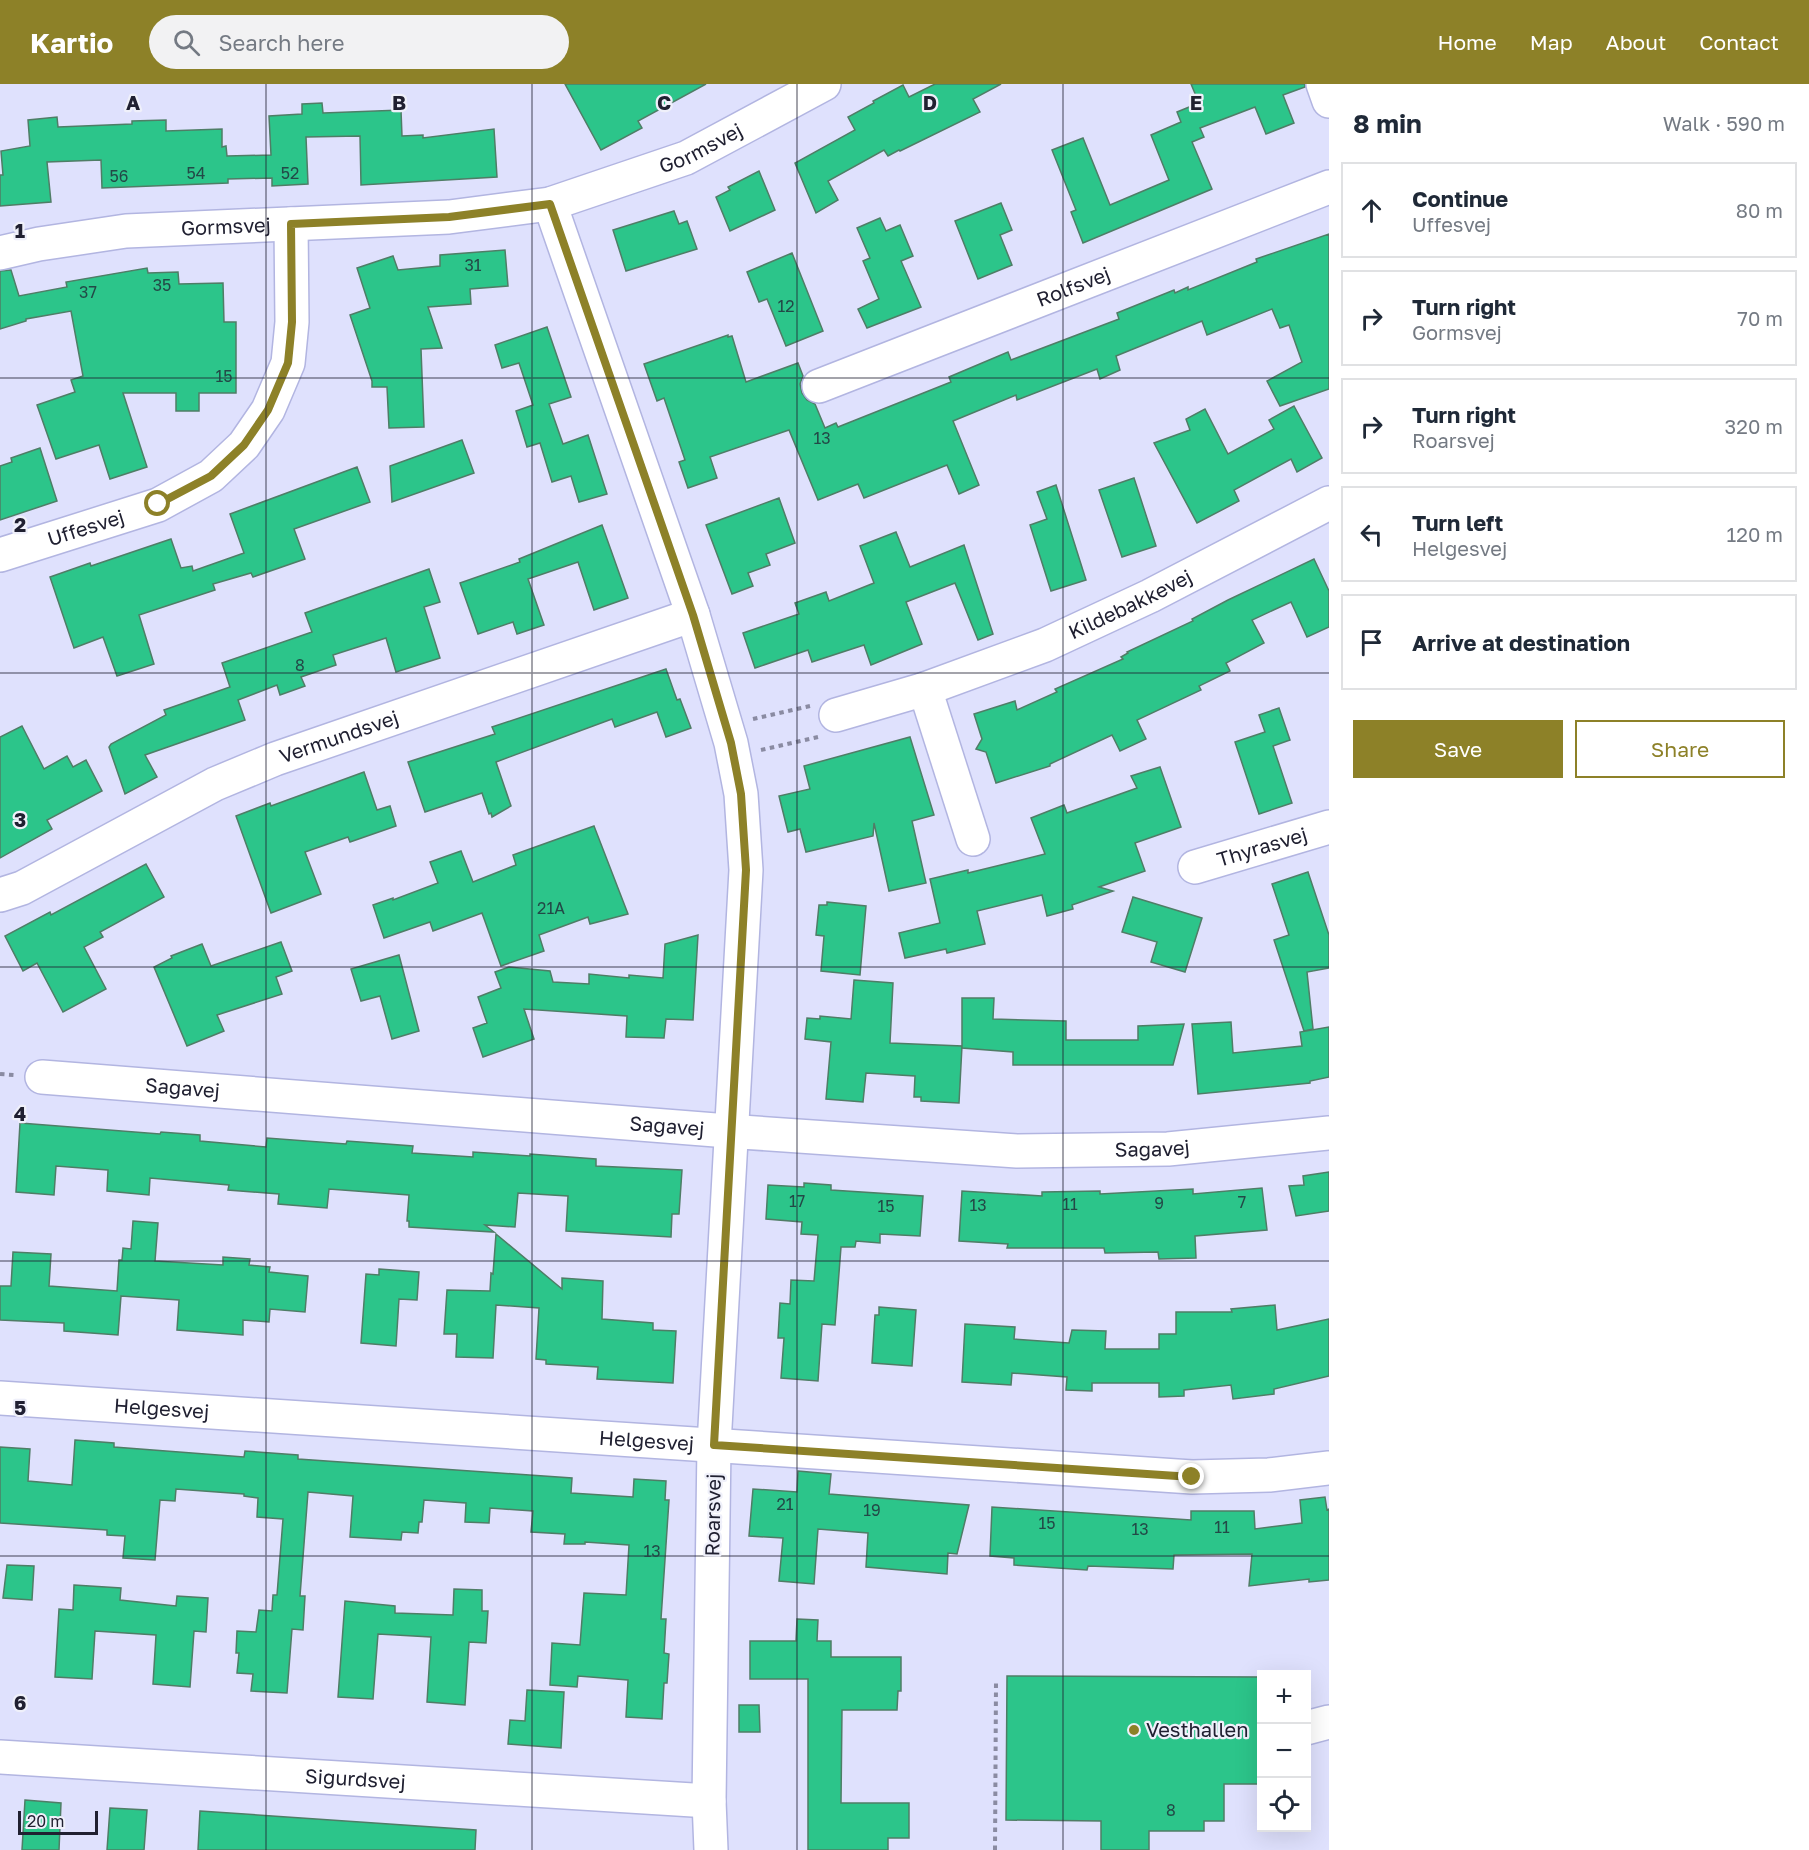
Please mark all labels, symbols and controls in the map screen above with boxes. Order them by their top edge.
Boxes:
search box [149,15,569,69]
text: Kartio [30,26,113,59]
icon: search [170,26,203,59]
text: Search here [218,29,344,56]
text: Home [1437,29,1497,55]
text: Map [1530,29,1573,55]
text: About [1606,29,1666,55]
text: Contact [1699,29,1779,55]
text: A [126,90,140,114]
text: B [392,90,406,114]
text: C [657,90,671,114]
text: D [923,90,937,114]
text: E [1190,90,1202,114]
text: 8 min [1353,108,1422,139]
text: Walk · 590 m [1663,111,1785,135]
street label: Gormsvej [656,117,746,177]
house number: 54 [186,163,206,183]
house number: 52 [281,163,299,183]
house number: 56 [110,166,128,186]
text: Continue [1412,185,1508,212]
icon: ahead [1355,194,1388,227]
text: 80 m [1736,198,1783,222]
street label: Gormsvej [180,212,271,240]
text: Uffesvej [1412,212,1491,236]
text: 1 [15,218,25,242]
house number: 31 [464,255,482,275]
street label: Rolfsvej [1033,261,1113,311]
house number: 35 [153,275,171,295]
house number: 37 [79,282,97,302]
text: Turn right [1412,293,1516,320]
house number: 12 [777,296,795,316]
icon: right [1355,302,1388,335]
text: 70 m [1737,306,1783,330]
text: Gormsvej [1412,320,1502,344]
house number: 15 [215,366,233,386]
text: Turn right [1412,401,1516,428]
icon: right [1355,410,1388,443]
text: 320 m [1725,414,1783,438]
house number: 13 [813,428,831,448]
text: Roarsvej [1412,428,1495,452]
route start [144,490,170,516]
street label: Uffesvej [44,503,127,550]
text: Turn left [1412,509,1503,536]
text: 2 [14,512,26,536]
icon: left [1355,518,1388,551]
text: 120 m [1727,522,1783,546]
text: Helgesvej [1412,536,1507,560]
street label: Kildebakkevej [1064,563,1196,643]
icon: arrive [1355,626,1388,659]
text: Arrive at destination [1412,629,1630,656]
house number: 8 [295,655,305,675]
street label: Vermundsvej [276,704,401,768]
button: Save [1353,720,1563,778]
button: Share [1575,720,1785,778]
text: 3 [14,807,26,831]
street label: Thyrasvej [1214,821,1310,871]
house number: 21A [537,898,565,918]
street label: Sagavej [144,1072,221,1102]
text: 4 [14,1101,26,1125]
street label: Sagavej [629,1110,706,1140]
street label: Sagavej [1114,1134,1191,1161]
house number: 17 [789,1191,805,1211]
house number: 7 [1238,1192,1246,1212]
house number: 9 [1154,1193,1164,1213]
house number: 11 [1062,1194,1078,1214]
house number: 13 [969,1195,987,1215]
house number: 15 [877,1196,895,1216]
street label: Helgesvej [113,1393,210,1423]
text: 5 [14,1395,26,1419]
street label: Helgesvej [598,1425,695,1455]
route end [1178,1463,1204,1489]
street label: Roarsvej [699,1473,725,1557]
house number: 21 [776,1494,794,1514]
house number: 19 [863,1500,881,1520]
house number: 15 [1038,1513,1056,1533]
house number: 11 [1214,1517,1230,1537]
house number: 13 [1131,1519,1149,1539]
house number: 13 [643,1541,661,1561]
map controls [1257,1670,1311,1832]
button: + [1257,1670,1311,1724]
text: 6 [14,1690,26,1714]
place label: Vesthallen [1146,1717,1249,1741]
marker: Vesthallen [1127,1723,1141,1737]
button: − [1257,1724,1311,1778]
street label: Sigurdsvej [304,1763,406,1793]
button: locate [1257,1778,1311,1832]
house number: 8 [1166,1800,1176,1820]
scale bar [18,1808,98,1836]
text: 20 m [27,1811,64,1831]

